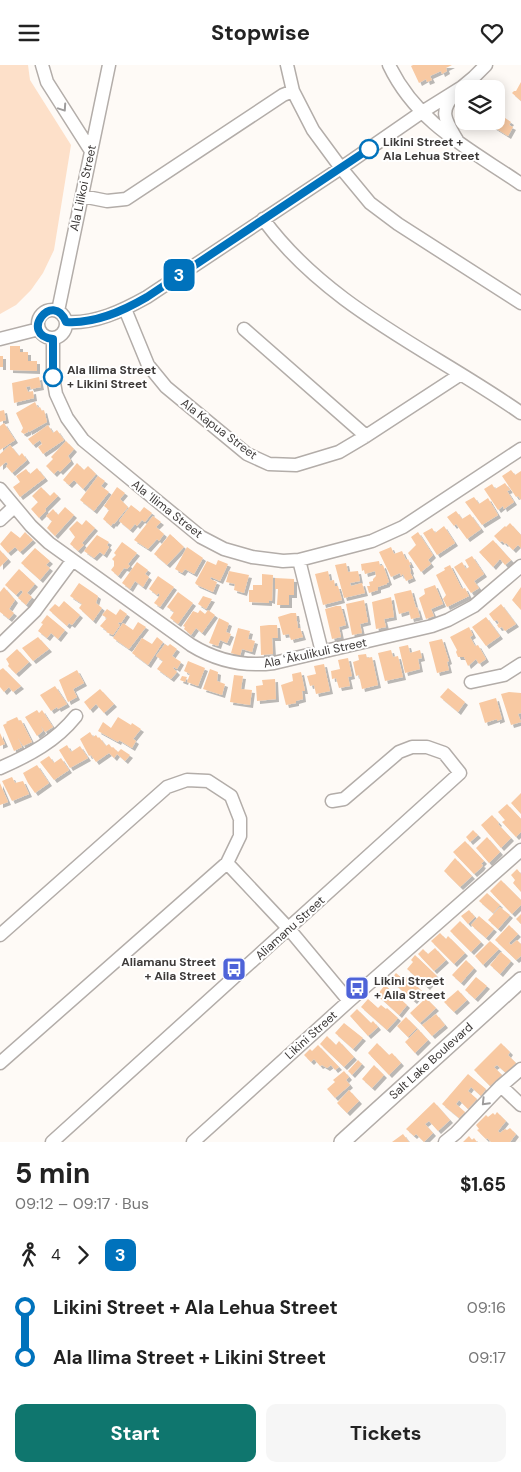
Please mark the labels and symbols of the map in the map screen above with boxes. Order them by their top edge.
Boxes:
one-way arrow [57,102,66,112]
place label: Likini Street + Ala Lehua Street [383,134,480,164]
marker: Likini Street + Ala Lehua Street [359,139,379,159]
street label: Ala Lilikoi Street [66,143,100,233]
line badge: 3 [163,259,195,291]
place label: Ala Ilima Street + Likini Street [67,362,156,392]
marker: Ala Ilima Street + Likini Street [43,367,63,387]
street label: Ala Kapua Street [178,395,261,463]
street label: Ala ʻIlima Street [128,476,206,542]
street label: Ala ʻĀkulikuli Street [262,634,368,672]
street label: Aliamanu Street [252,892,328,963]
place label: Aliamanu Street + Aila Street [121,954,216,984]
bus stop icon: Aliamanu Street + Aila Street [221,956,247,982]
place label: Likini Street + Aila Street [374,973,445,1003]
bus stop icon: Likini Street + Aila Street [344,975,370,1001]
street label: Likini Street [281,1007,341,1063]
street label: Salt Lake Boulevard [386,1019,476,1103]
one-way arrow [482,1096,491,1105]

